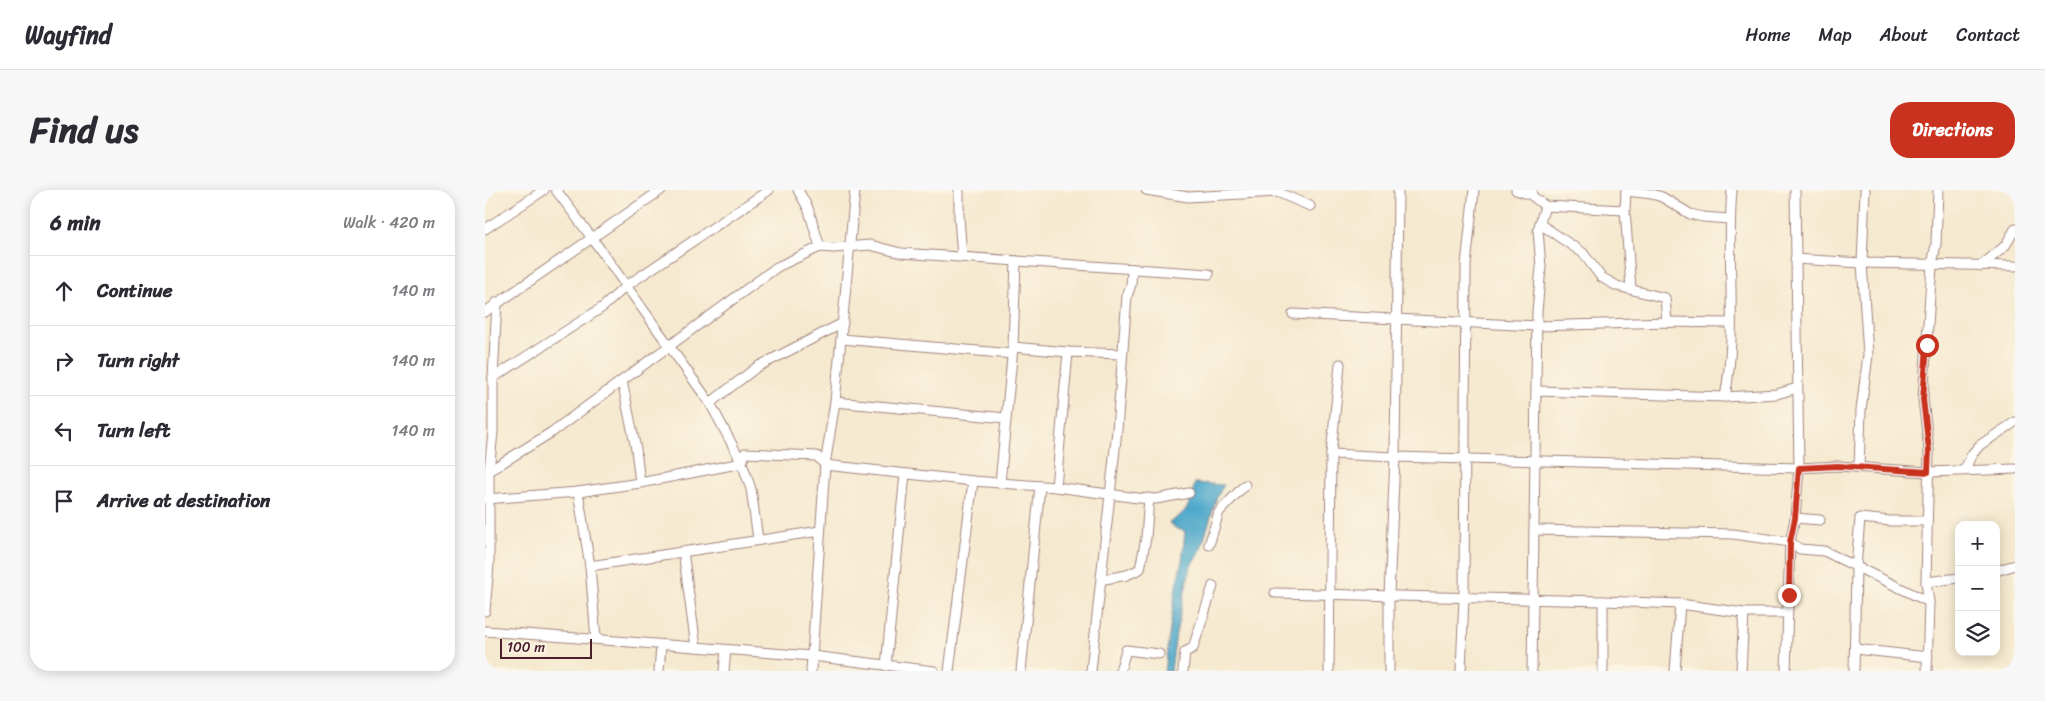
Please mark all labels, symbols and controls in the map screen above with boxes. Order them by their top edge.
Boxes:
text: Wayfind [25,14,111,56]
text: Home [1746,19,1791,51]
text: Map [1819,19,1852,51]
text: About [1880,19,1928,51]
text: Contact [1956,19,2020,51]
text: Find us [30,99,138,161]
button: Directions [1890,102,2015,158]
text: 6 min [50,204,101,242]
text: Walk · 420 m [343,208,435,237]
text: Continue [97,274,173,307]
text: 140 m [392,276,435,305]
icon: ahead [50,277,78,305]
route start [1916,334,1939,357]
text: Turn right [97,344,179,377]
text: 140 m [392,346,435,375]
icon: right [50,347,78,375]
text: Turn left [97,414,170,447]
text: 140 m [392,416,435,445]
icon: left [50,417,78,445]
text: Arrive at destination [97,484,270,517]
icon: arrive [50,487,78,515]
map controls [1955,521,2000,656]
button: + [1955,521,2000,566]
button: − [1955,566,2000,611]
route end [1778,584,1801,607]
button: layers [1955,611,2000,656]
text: 100 m [507,635,545,660]
scale bar [500,636,593,659]

